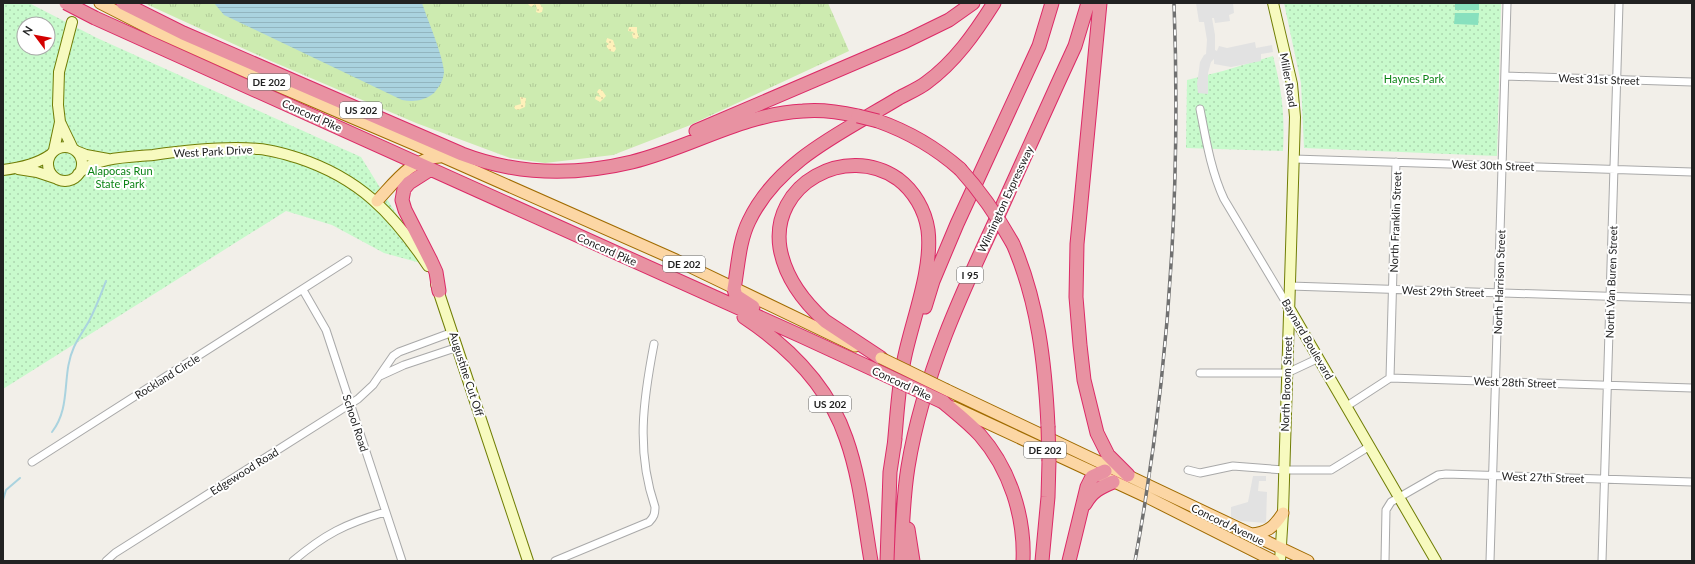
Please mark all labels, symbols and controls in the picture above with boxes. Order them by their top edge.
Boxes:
north arrow [16,16,56,56]
text: N [19,23,35,37]
street label: Miller Road [1278,52,1300,108]
street label: West 31st Street [1558,71,1640,87]
park label: Haynes Park [1384,72,1445,85]
road number: DE 202 [248,74,290,90]
street label: Concord Pike [280,96,344,134]
road number: US 202 [340,102,382,118]
street label: West Park Drive [173,142,253,160]
street label: Wilmington Expressway [975,143,1036,254]
street label: West 30th Street [1451,157,1535,173]
park label: Alapocas Run State Park [87,164,153,190]
street label: North Franklin Street [1387,171,1403,273]
street label: North Van Buren Street [1603,225,1619,339]
street label: North Harrison Street [1491,229,1507,335]
street label: Concord Pike [575,230,639,268]
road number: DE 202 [663,256,705,272]
road number: I 95 [957,267,983,283]
street label: West 29th Street [1401,283,1485,299]
street label: Baynard Boulevard [1280,296,1336,382]
street label: Augustine Cut Off [447,330,487,418]
street label: North Broom Street [1278,336,1294,432]
street label: Rockland Circle [132,351,202,401]
street label: Concord Pike [870,364,934,403]
street label: West 28th Street [1473,374,1557,390]
street label: School Road [341,393,371,453]
road number: US 202 [809,396,851,412]
road number: DE 202 [1024,442,1066,458]
street label: Edgewood Road [207,445,281,497]
street label: West 27th Street [1501,469,1585,485]
street label: Concord Avenue [1189,501,1267,547]

